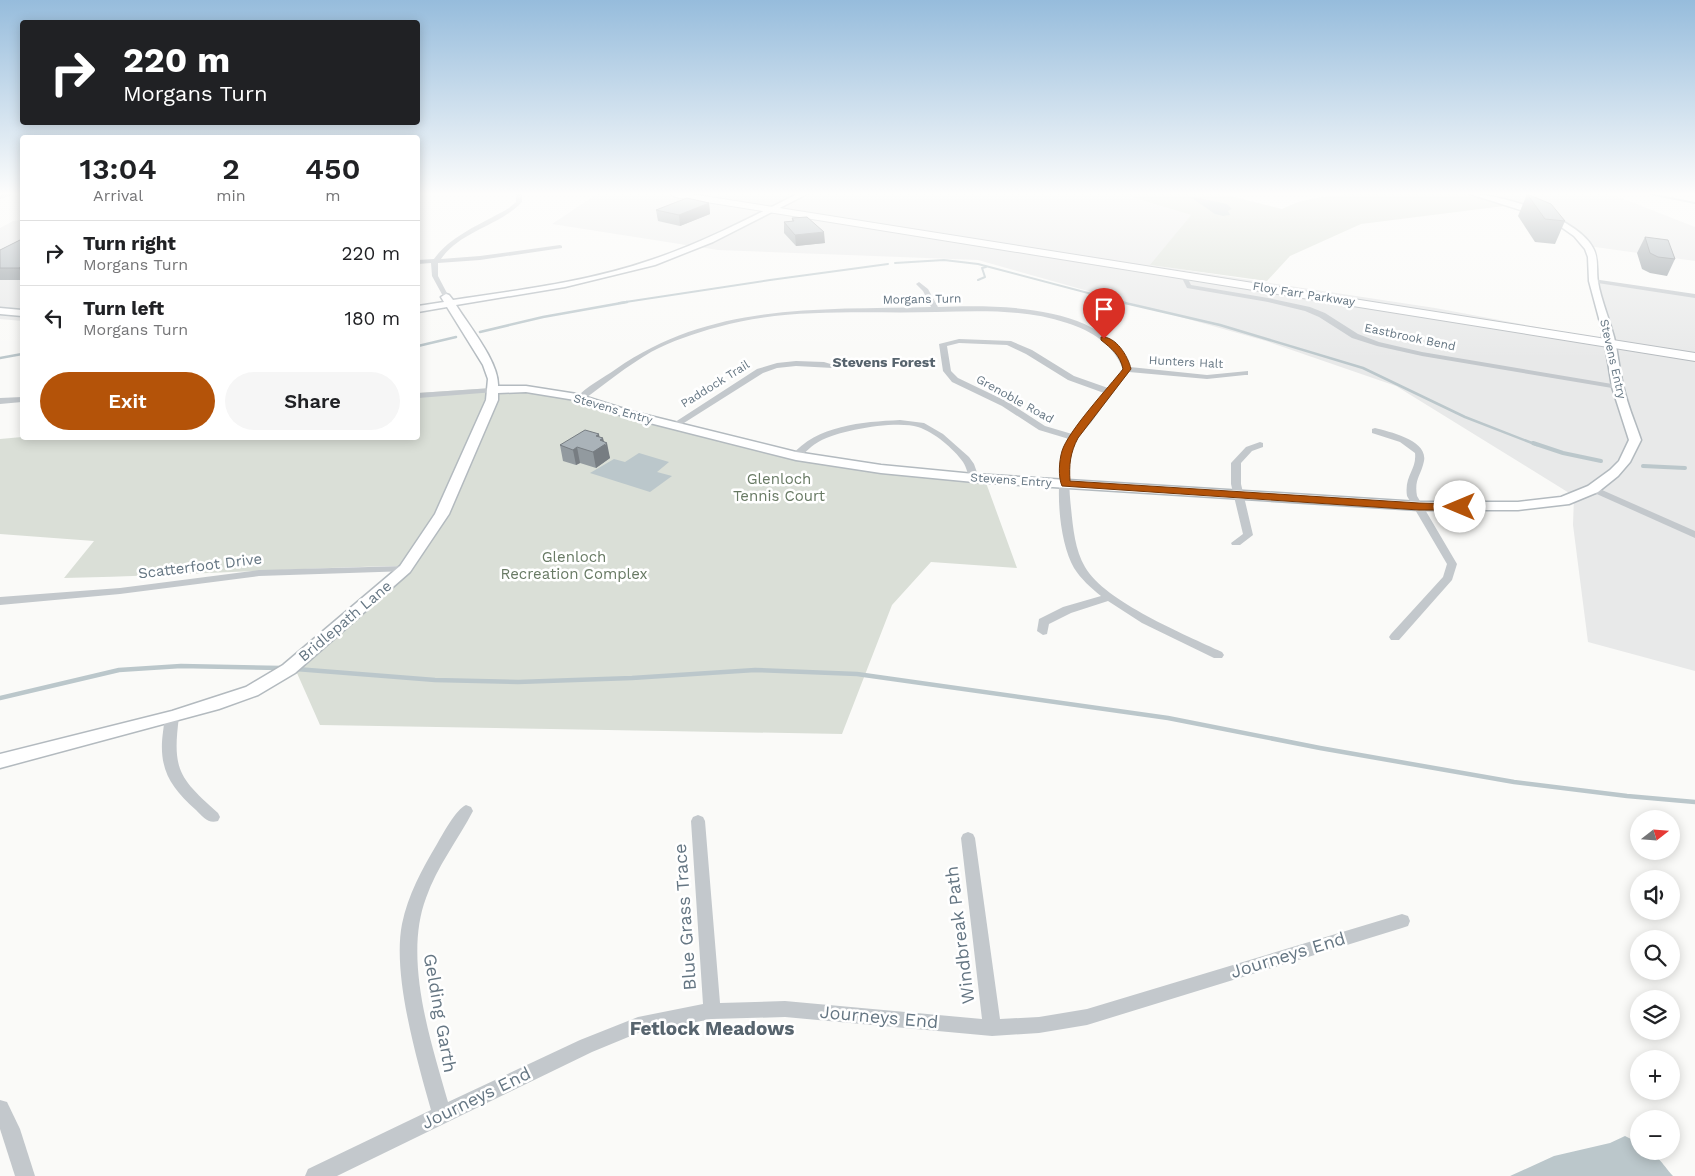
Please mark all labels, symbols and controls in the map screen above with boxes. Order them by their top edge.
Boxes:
text: 220 m [123,39,230,81]
icon: right [40,40,105,105]
text: Morgans Turn [123,81,268,106]
text: 13:04 [79,151,157,186]
text: 2 [222,151,240,186]
text: 450 [305,151,361,186]
text: Arrival [93,186,143,205]
text: min [216,186,246,205]
text: m [325,186,340,205]
text: Turn right [83,232,176,255]
icon: right [40,239,68,267]
text: 220 m [341,242,400,265]
text: Morgans Turn [83,255,188,274]
street label: Floy Farr Parkway [1252,279,1357,309]
pin [1083,288,1125,339]
street label: Morgans Turn [882,291,962,307]
icon: arrive [1090,295,1118,323]
text: Turn left [83,297,164,320]
icon: left [40,304,68,332]
text: 180 m [344,307,400,330]
street label: Stevens Entry [1597,318,1629,401]
text: Morgans Turn [83,320,188,339]
street label: Eastbrook Bend [1363,321,1457,353]
street label: Hunters Halt [1148,353,1224,371]
district label: Stevens Forest [833,354,935,370]
street label: Paddock Trail [678,357,752,411]
button: Exit [40,372,215,430]
button: Share [225,372,400,430]
street label: Grenoble Road [974,372,1056,426]
street label: Stevens Entry [572,391,655,427]
park label: Glenloch Tennis Court [733,470,826,505]
street label: Stevens Entry [970,470,1053,490]
position arrow [1433,480,1485,532]
park label: Glenloch Recreation Complex [500,548,648,583]
street label: Scatterfoot Drive [137,549,263,583]
street label: Bridlepath Lane [295,577,395,665]
north arrow [1630,810,1680,860]
map controls [1630,810,1680,1160]
street label: Blue Grass Trace [669,843,700,991]
street label: Windbreak Path [941,865,978,1005]
button: sound [1630,870,1680,920]
street label: Journeys End [1228,927,1348,982]
button: search [1630,930,1680,980]
street label: Gelding Garth [420,952,461,1074]
button: layers [1630,990,1680,1040]
street label: Journeys End [819,1001,939,1032]
district label: Fetlock Meadows [630,1017,794,1040]
button: + [1630,1050,1680,1100]
street label: Journeys End [418,1062,534,1133]
button: − [1630,1110,1680,1160]

